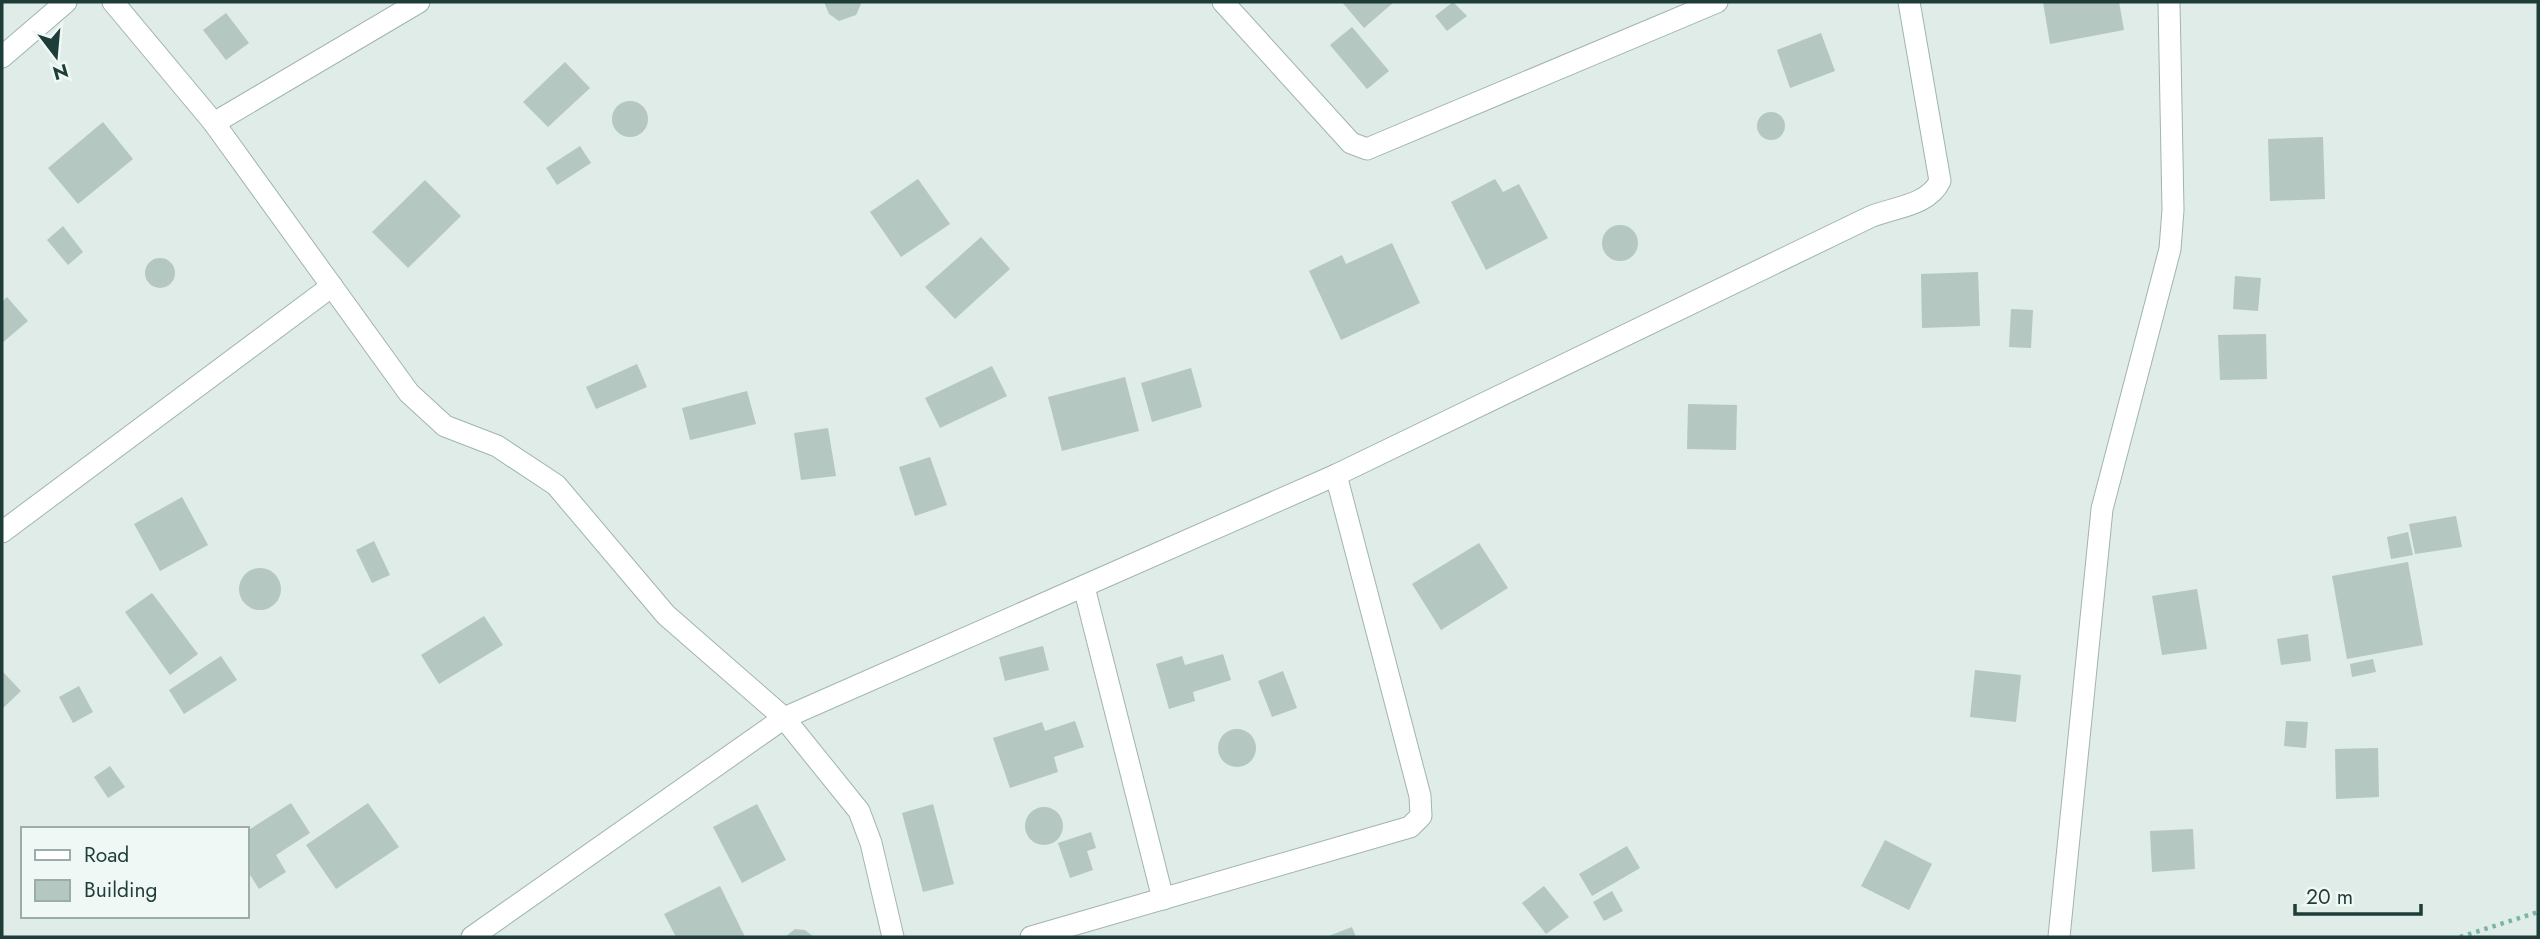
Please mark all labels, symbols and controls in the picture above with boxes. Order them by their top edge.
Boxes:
north arrow [21,21,91,91]
text: N [50,57,72,87]
legend [21,827,248,918]
text: Road [84,840,129,870]
scale bar [2295,872,2421,916]
text: Building [84,875,157,905]
text: 20 m [2306,882,2353,912]

